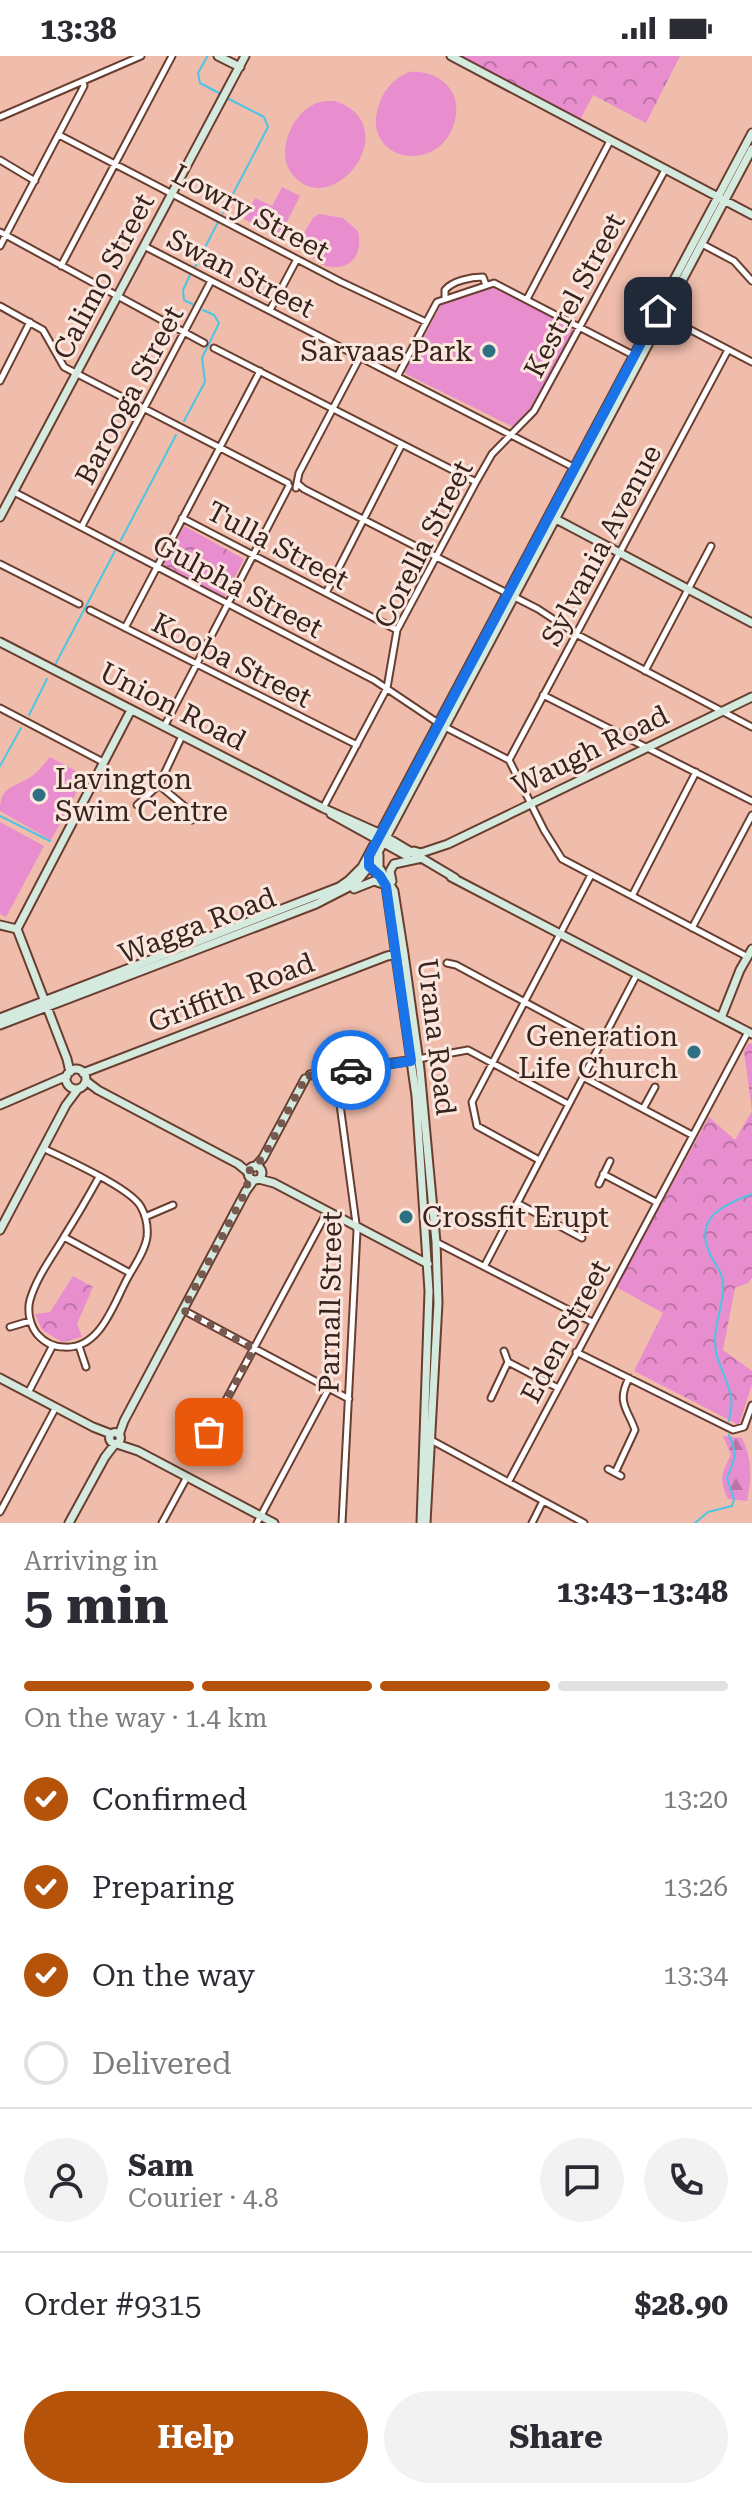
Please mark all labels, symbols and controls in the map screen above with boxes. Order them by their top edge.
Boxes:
text: 13:38 [40,11,117,46]
street label: Lowry Street [167,157,335,268]
street label: Calimo Street [46,188,161,365]
street label: Kestrel Street [517,207,632,383]
street label: Swan Street [162,222,320,325]
pin [624,277,692,345]
icon: home [636,289,680,333]
street label: Barooga Street [69,300,190,490]
place label: Sarvaas Park [300,335,473,368]
marker: Sarvaas Park [480,342,498,360]
street label: Sylvania Avenue [535,439,668,651]
street label: Corella Street [367,455,480,634]
street label: Tulla Street [201,494,354,597]
street label: Gulpha Street [147,528,328,645]
street label: Kooba Street [147,606,317,715]
street label: Union Road [94,655,252,757]
street label: Waugh Road [507,698,674,802]
place label: Lavington Swim Centre [55,763,228,828]
marker: Lavington Swim Centre [30,786,48,804]
street label: Wagga Road [114,880,280,970]
street label: Griffith Road [144,946,319,1039]
street label: Urana Road [411,957,462,1117]
place label: Generation Life Church [518,1020,678,1085]
courier [311,1030,391,1110]
marker: Generation Life Church [685,1043,703,1061]
icon: car [329,1048,373,1092]
place label: Crossfit Erupt [422,1201,609,1234]
marker: Crossfit Erupt [397,1208,415,1226]
street label: Parnall Street [312,1211,349,1393]
street label: Eden Street [514,1254,617,1408]
pin [175,1398,243,1466]
icon: bag [187,1410,231,1454]
text: Arriving in [24,1546,158,1576]
text: 13:43–13:48 [556,1574,728,1609]
text: 5 min [24,1575,169,1636]
text: On the way · 1.4 km [24,1703,268,1733]
icon: check [24,1777,68,1821]
text: Confirmed [92,1782,247,1817]
text: 13:20 [663,1784,728,1814]
icon: check [24,1865,68,1909]
text: Preparing [92,1870,234,1905]
text: 13:26 [663,1872,728,1902]
icon: check [24,1953,68,1997]
text: On the way [92,1958,255,1993]
text: 13:34 [663,1960,728,1990]
text: Delivered [92,2046,231,2081]
button: person [24,2138,108,2222]
button: chat [540,2138,624,2222]
button: phone [644,2138,728,2222]
text: Sam [128,2148,194,2183]
text: Courier · 4.8 [128,2183,278,2213]
text: Order #9315 [24,2287,202,2322]
text: $28.90 [635,2287,728,2322]
button: Help [24,2391,368,2483]
button: Share [384,2391,728,2483]

